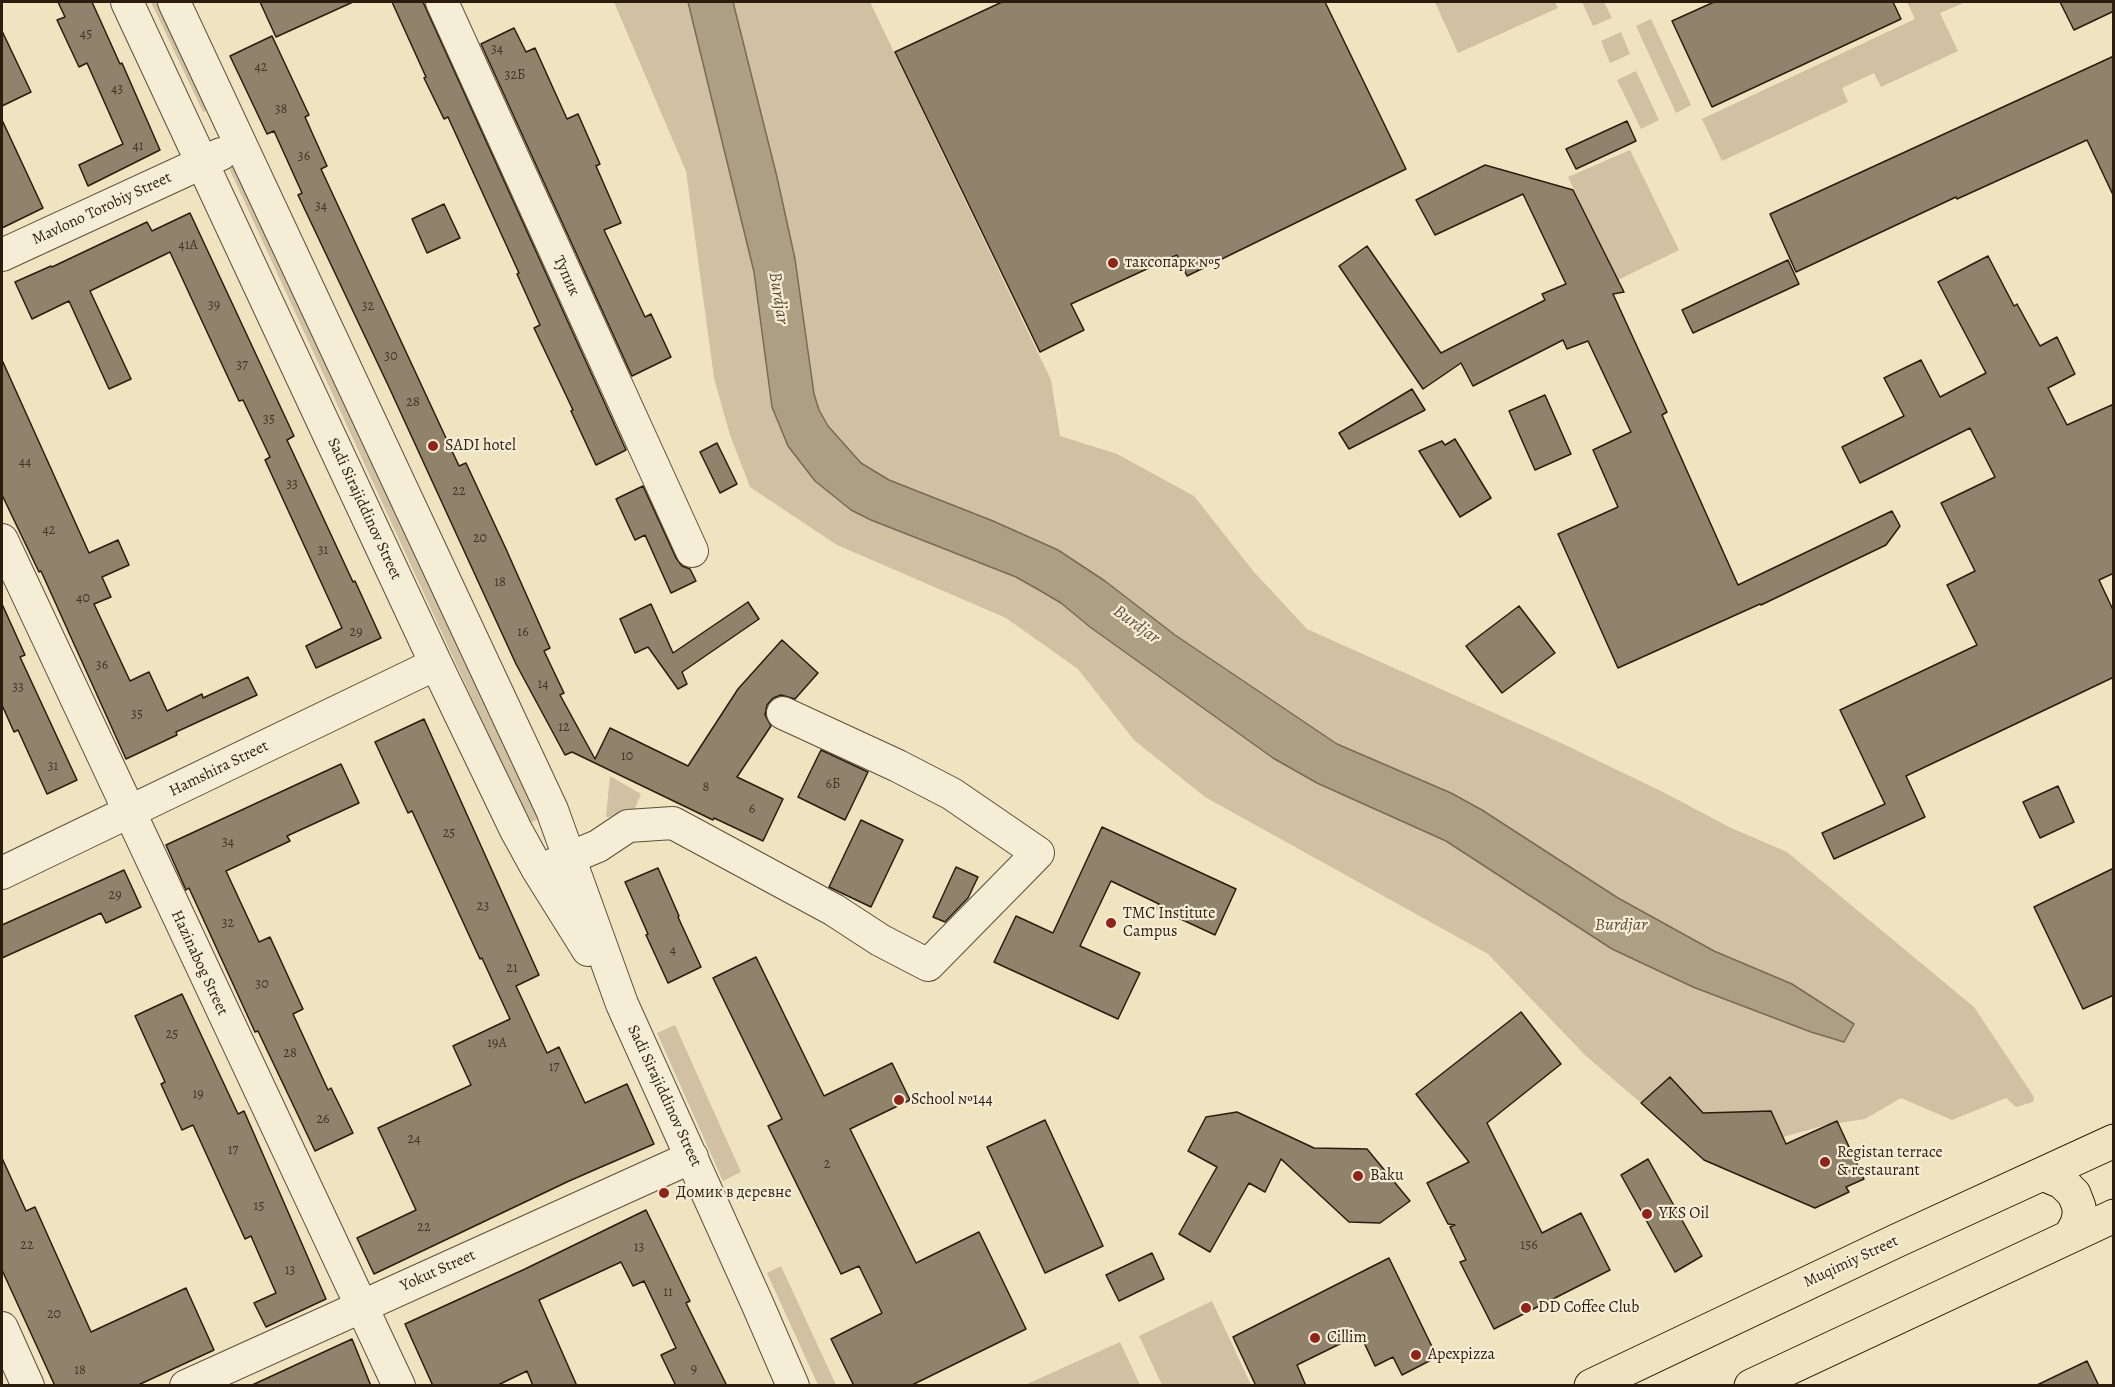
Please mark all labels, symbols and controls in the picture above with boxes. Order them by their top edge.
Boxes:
house number: 45 [80,27,92,43]
house number: 34 [491,42,503,58]
house number: 42 [255,60,267,76]
house number: 32Б [505,68,525,84]
house number: 43 [111,82,123,98]
house number: 38 [275,102,287,118]
house number: 41 [132,139,144,155]
house number: 36 [298,149,310,165]
street label: Mavlono Torobiy Street [29,168,175,250]
house number: 34 [315,199,327,215]
house number: 41A [178,238,198,254]
street label: Тупик [548,253,584,299]
place label: таксопарк №5 [1125,253,1221,273]
marker: таксопарк №5 [1106,256,1120,270]
water label: Burdjar [763,270,793,326]
house number: 39 [208,298,220,314]
house number: 32 [362,299,374,315]
house number: 30 [384,349,398,365]
house number: 37 [236,358,248,374]
house number: 28 [406,395,420,411]
house number: 35 [263,412,275,428]
street label: Sadi Sirajiddinov Street [323,435,405,583]
place label: SADI hotel [445,436,516,456]
marker: SADI hotel [426,439,440,453]
house number: 44 [19,455,31,471]
house number: 33 [286,477,298,493]
house number: 22 [452,484,466,500]
house number: 42 [43,523,55,539]
house number: 20 [473,531,487,547]
house number: 31 [318,543,328,559]
house number: 18 [494,575,506,591]
house number: 40 [76,591,90,607]
water label: Burdjar [1108,601,1164,649]
house number: 29 [349,625,363,641]
house number: 16 [517,625,529,641]
house number: 36 [96,658,108,674]
house number: 14 [537,677,549,693]
house number: 33 [12,680,24,696]
house number: 35 [131,707,143,723]
house number: 12 [558,720,570,736]
street label: Hamshira Street [166,737,272,801]
house number: 10 [621,749,633,765]
house number: 31 [48,759,58,775]
house number: 6Б [826,777,840,793]
house number: 8 [703,780,709,796]
house number: 6 [749,802,755,818]
house number: 25 [443,826,455,842]
house number: 34 [222,835,234,851]
house number: 29 [108,888,122,904]
house number: 23 [477,899,489,915]
place label: TMC Institute Campus [1123,904,1215,942]
street label: Hazinabog Street [166,907,232,1019]
water label: Burdjar [1595,915,1647,937]
house number: 32 [222,916,234,932]
marker: TMC Institute Campus [1104,916,1118,930]
house number: 4 [670,943,676,959]
house number: 21 [506,961,518,977]
house number: 30 [255,977,269,993]
street label: Sadi Sirajiddinov Street [623,1022,705,1170]
house number: 25 [166,1027,178,1043]
house number: 19A [487,1036,507,1052]
house number: 28 [283,1046,297,1062]
house number: 17 [549,1060,559,1076]
house number: 19 [192,1087,204,1103]
place label: School №144 [911,1090,993,1110]
marker: School №144 [892,1093,906,1107]
house number: 26 [316,1112,330,1128]
house number: 24 [408,1132,420,1148]
house number: 17 [228,1143,238,1159]
place label: Registan terrace & restaurant [1837,1143,1943,1181]
marker: Registan terrace & restaurant [1818,1155,1832,1169]
house number: 2 [824,1157,830,1173]
place label: Baku [1370,1166,1404,1186]
marker: Baku [1351,1169,1365,1183]
place label: Домик в деревне [676,1183,792,1203]
marker: Домик в деревне [657,1186,671,1200]
house number: 15 [254,1199,264,1215]
place label: YKS Oil [1659,1204,1709,1224]
marker: YKS Oil [1640,1207,1654,1221]
house number: 22 [417,1220,431,1236]
street label: Muqimiy Street [1801,1232,1901,1292]
house number: 22 [20,1238,34,1254]
house number: 156 [1520,1238,1538,1254]
house number: 13 [634,1240,644,1256]
street label: Yokut Street [397,1246,479,1296]
house number: 13 [285,1263,295,1279]
house number: 11 [663,1285,673,1301]
place label: DD Coffee Club [1538,1298,1639,1318]
marker: DD Coffee Club [1519,1301,1533,1315]
house number: 20 [47,1307,61,1323]
place label: Cillim [1327,1328,1367,1348]
marker: Cillim [1308,1331,1322,1345]
place label: Apexpizza [1428,1345,1495,1365]
marker: Apexpizza [1409,1348,1423,1362]
house number: 9 [691,1362,697,1378]
house number: 18 [74,1363,86,1379]

